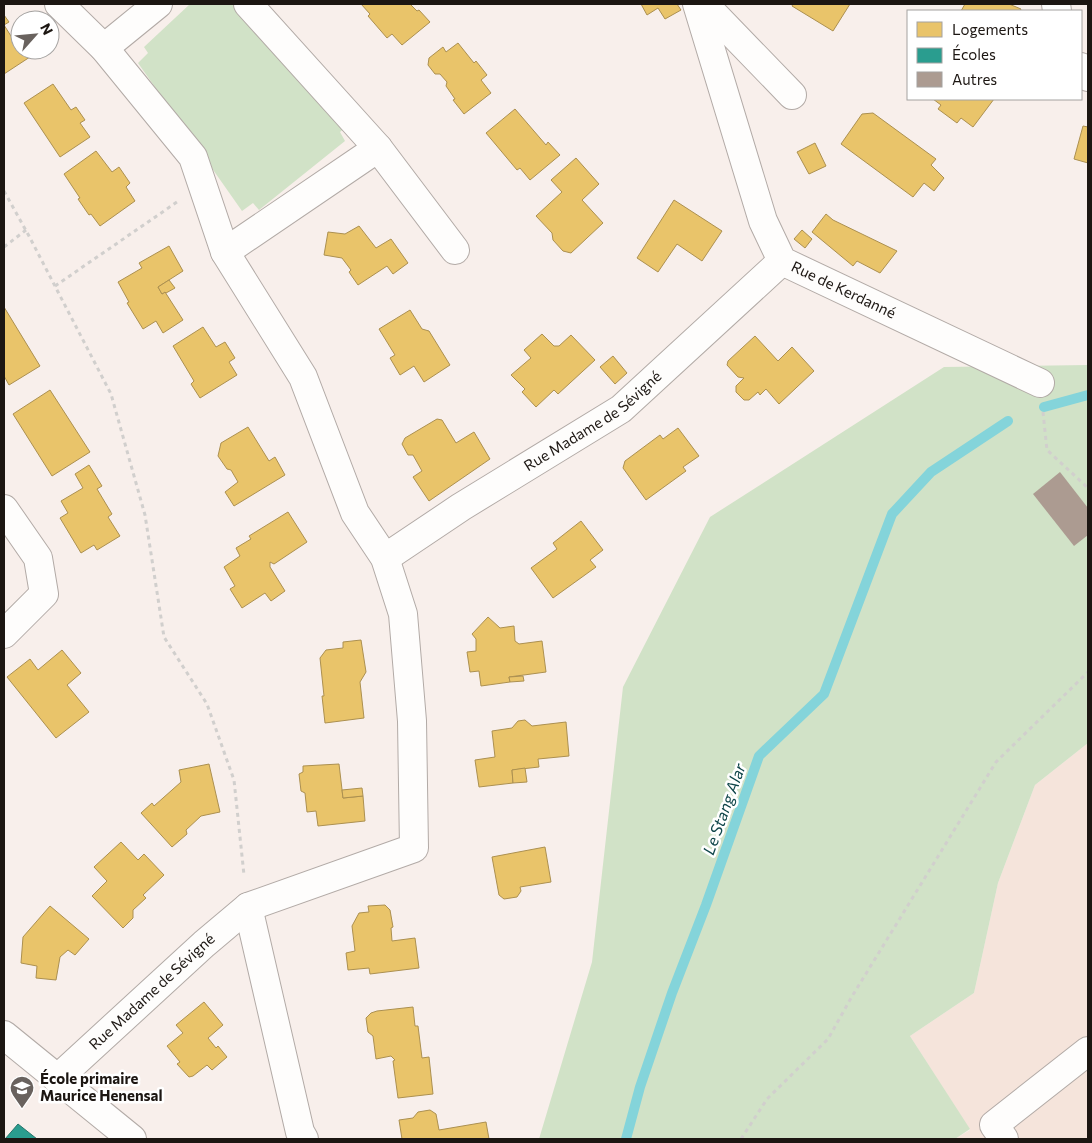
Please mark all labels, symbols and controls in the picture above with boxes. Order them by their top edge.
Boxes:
north arrow [10,10,60,60]
legend [907,10,1082,100]
text: N [37,20,57,37]
text: Logements [952,20,1028,38]
text: Écoles [952,44,996,63]
text: Autres [952,70,997,88]
street label: Rue de Kerdanné [789,257,899,322]
street label: Rue Madame de Sévigné [520,367,665,474]
water label: Le Stang Alar [698,760,749,857]
street label: Rue Madame de Sévigné [85,929,218,1053]
place label: École primaire Maurice Henensal [40,1069,163,1104]
school or university icon: École primaire Maurice Henensal [9,1075,35,1109]

